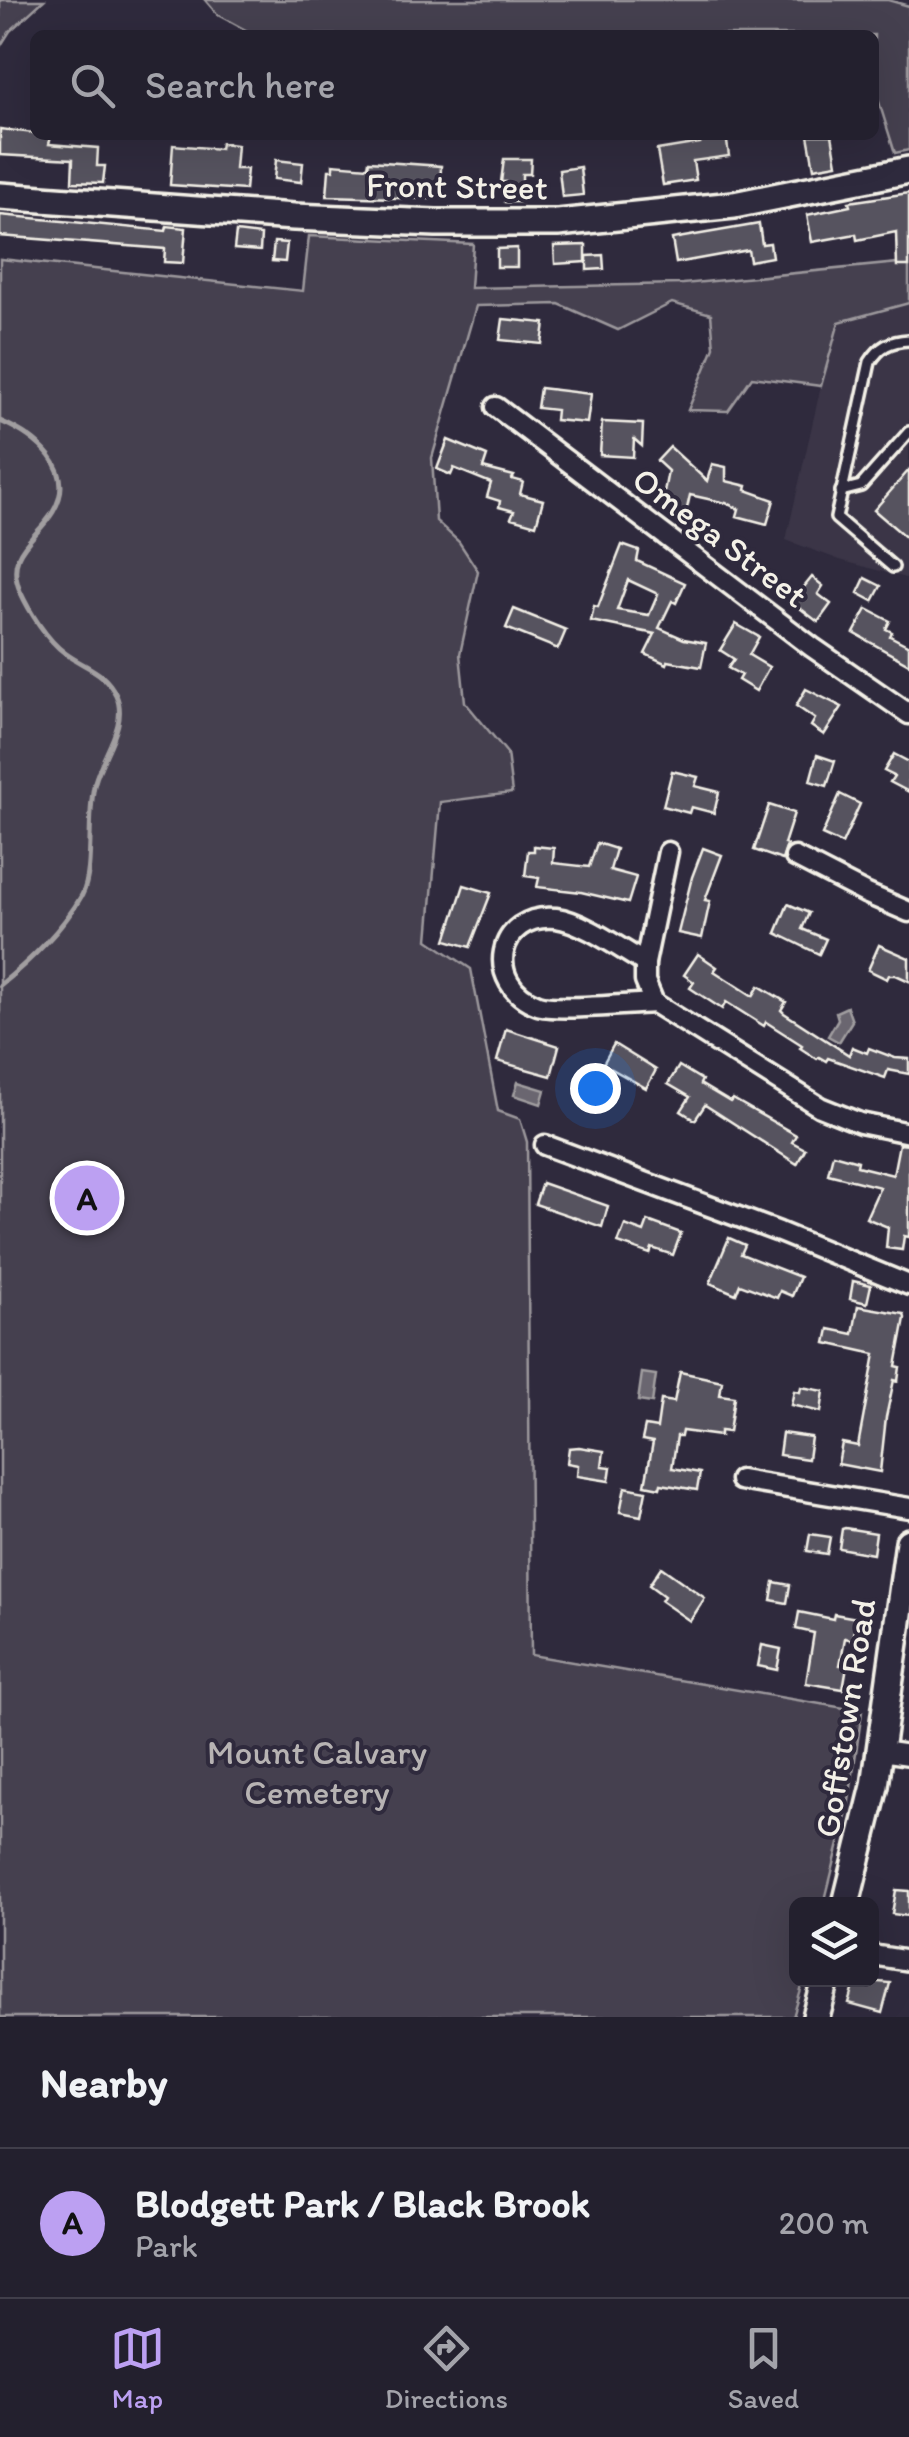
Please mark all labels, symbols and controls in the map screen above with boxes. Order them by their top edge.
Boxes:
search box [30,30,879,140]
icon: search [65,58,120,113]
text: Search here [145,62,336,108]
street label: Front Street [366,163,548,209]
street label: Omega Street [624,458,816,616]
your location [570,1063,621,1114]
pin: A [54,1160,120,1236]
street label: Goffstown Road [805,1595,885,1840]
park label: Mount Calvary Cemetery [207,1731,427,1813]
map controls [789,1897,879,1987]
button: layers [789,1897,879,1987]
text: Nearby [40,2057,167,2108]
text: Blodgett Park / Black Brook [135,2181,590,2227]
text: A [62,2204,83,2242]
text: 200 m [779,2204,869,2242]
text: Park [135,2227,198,2265]
tab: Map [110,2321,165,2415]
tab: Directions [385,2321,508,2415]
tab: Saved [728,2321,799,2415]

